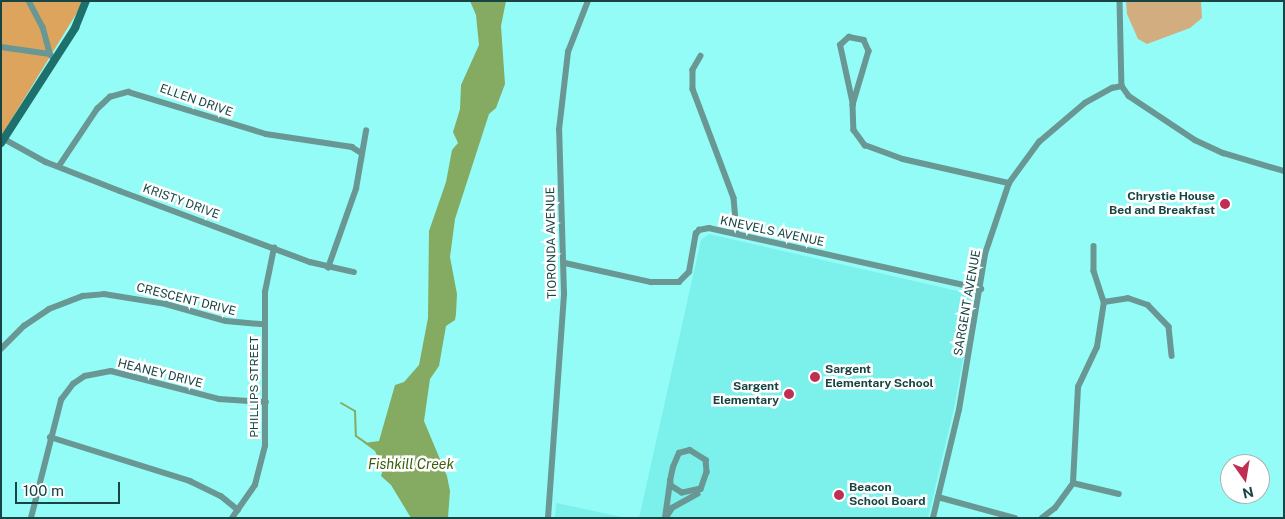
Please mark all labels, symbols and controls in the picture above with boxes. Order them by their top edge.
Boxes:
street label: ELLEN DRIVE [158,82,234,120]
street label: KRISTY DRIVE [141,181,221,223]
street label: TIORONDA AVENUE [544,187,560,299]
place label: Chrystie House Bed and Breakfast [1109,190,1215,218]
marker: Chrystie House Bed and Breakfast [1219,198,1231,210]
street label: KNEVELS AVENUE [719,214,825,250]
street label: SARGENT AVENUE [952,249,984,357]
street label: CRESCENT DRIVE [135,281,237,319]
street label: PHILLIPS STREET [248,336,262,438]
street label: HEANEY DRIVE [116,356,204,392]
place label: Sargent Elementary School [825,363,934,391]
marker: Sargent Elementary School [809,371,821,383]
place label: Sargent Elementary [713,380,779,408]
marker: Sargent Elementary [783,388,795,400]
north arrow [1220,454,1270,504]
water label: Fishkill Creek [368,456,454,472]
scale bar [18,472,122,504]
place label: Beacon School Board [849,481,926,509]
text: 100 m [23,482,64,499]
text: N [1241,484,1255,502]
marker: Beacon School Board [833,489,845,501]

